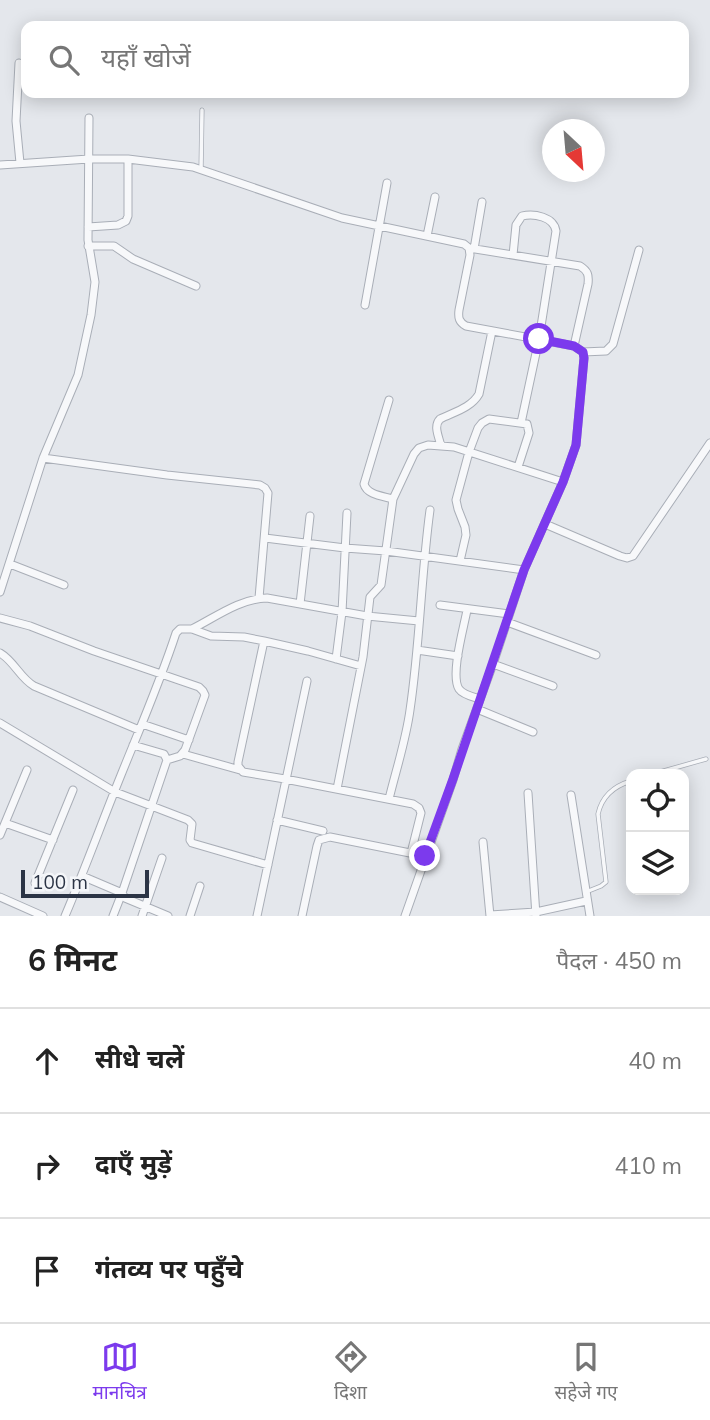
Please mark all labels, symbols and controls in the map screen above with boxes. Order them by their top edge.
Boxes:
search box [21,21,689,98]
icon: search [45,41,83,79]
text: यहाँ खोजें [101,41,191,74]
north arrow [542,119,605,182]
route start [523,323,554,354]
map controls [626,769,689,895]
button: locate [626,769,689,832]
button: layers [626,832,689,895]
route end [409,840,440,871]
scale bar [21,867,149,899]
text: 100 m [32,870,88,894]
text: 6 मिनट [28,941,117,979]
text: पैदल · 450 m [556,946,682,975]
icon: ahead [28,1042,66,1080]
text: सीधे चलें [95,1042,184,1075]
text: 40 m [628,1046,682,1075]
icon: right [28,1147,66,1185]
text: दाएँ मुड़ें [95,1147,172,1180]
text: 410 m [614,1151,682,1180]
icon: arrive [28,1252,66,1290]
text: गंतव्य पर पहुँचे [95,1252,243,1285]
tab: मानचित्र [92,1338,147,1407]
tab: दिशा [332,1338,370,1407]
tab: सहेजे गए [554,1338,618,1407]

